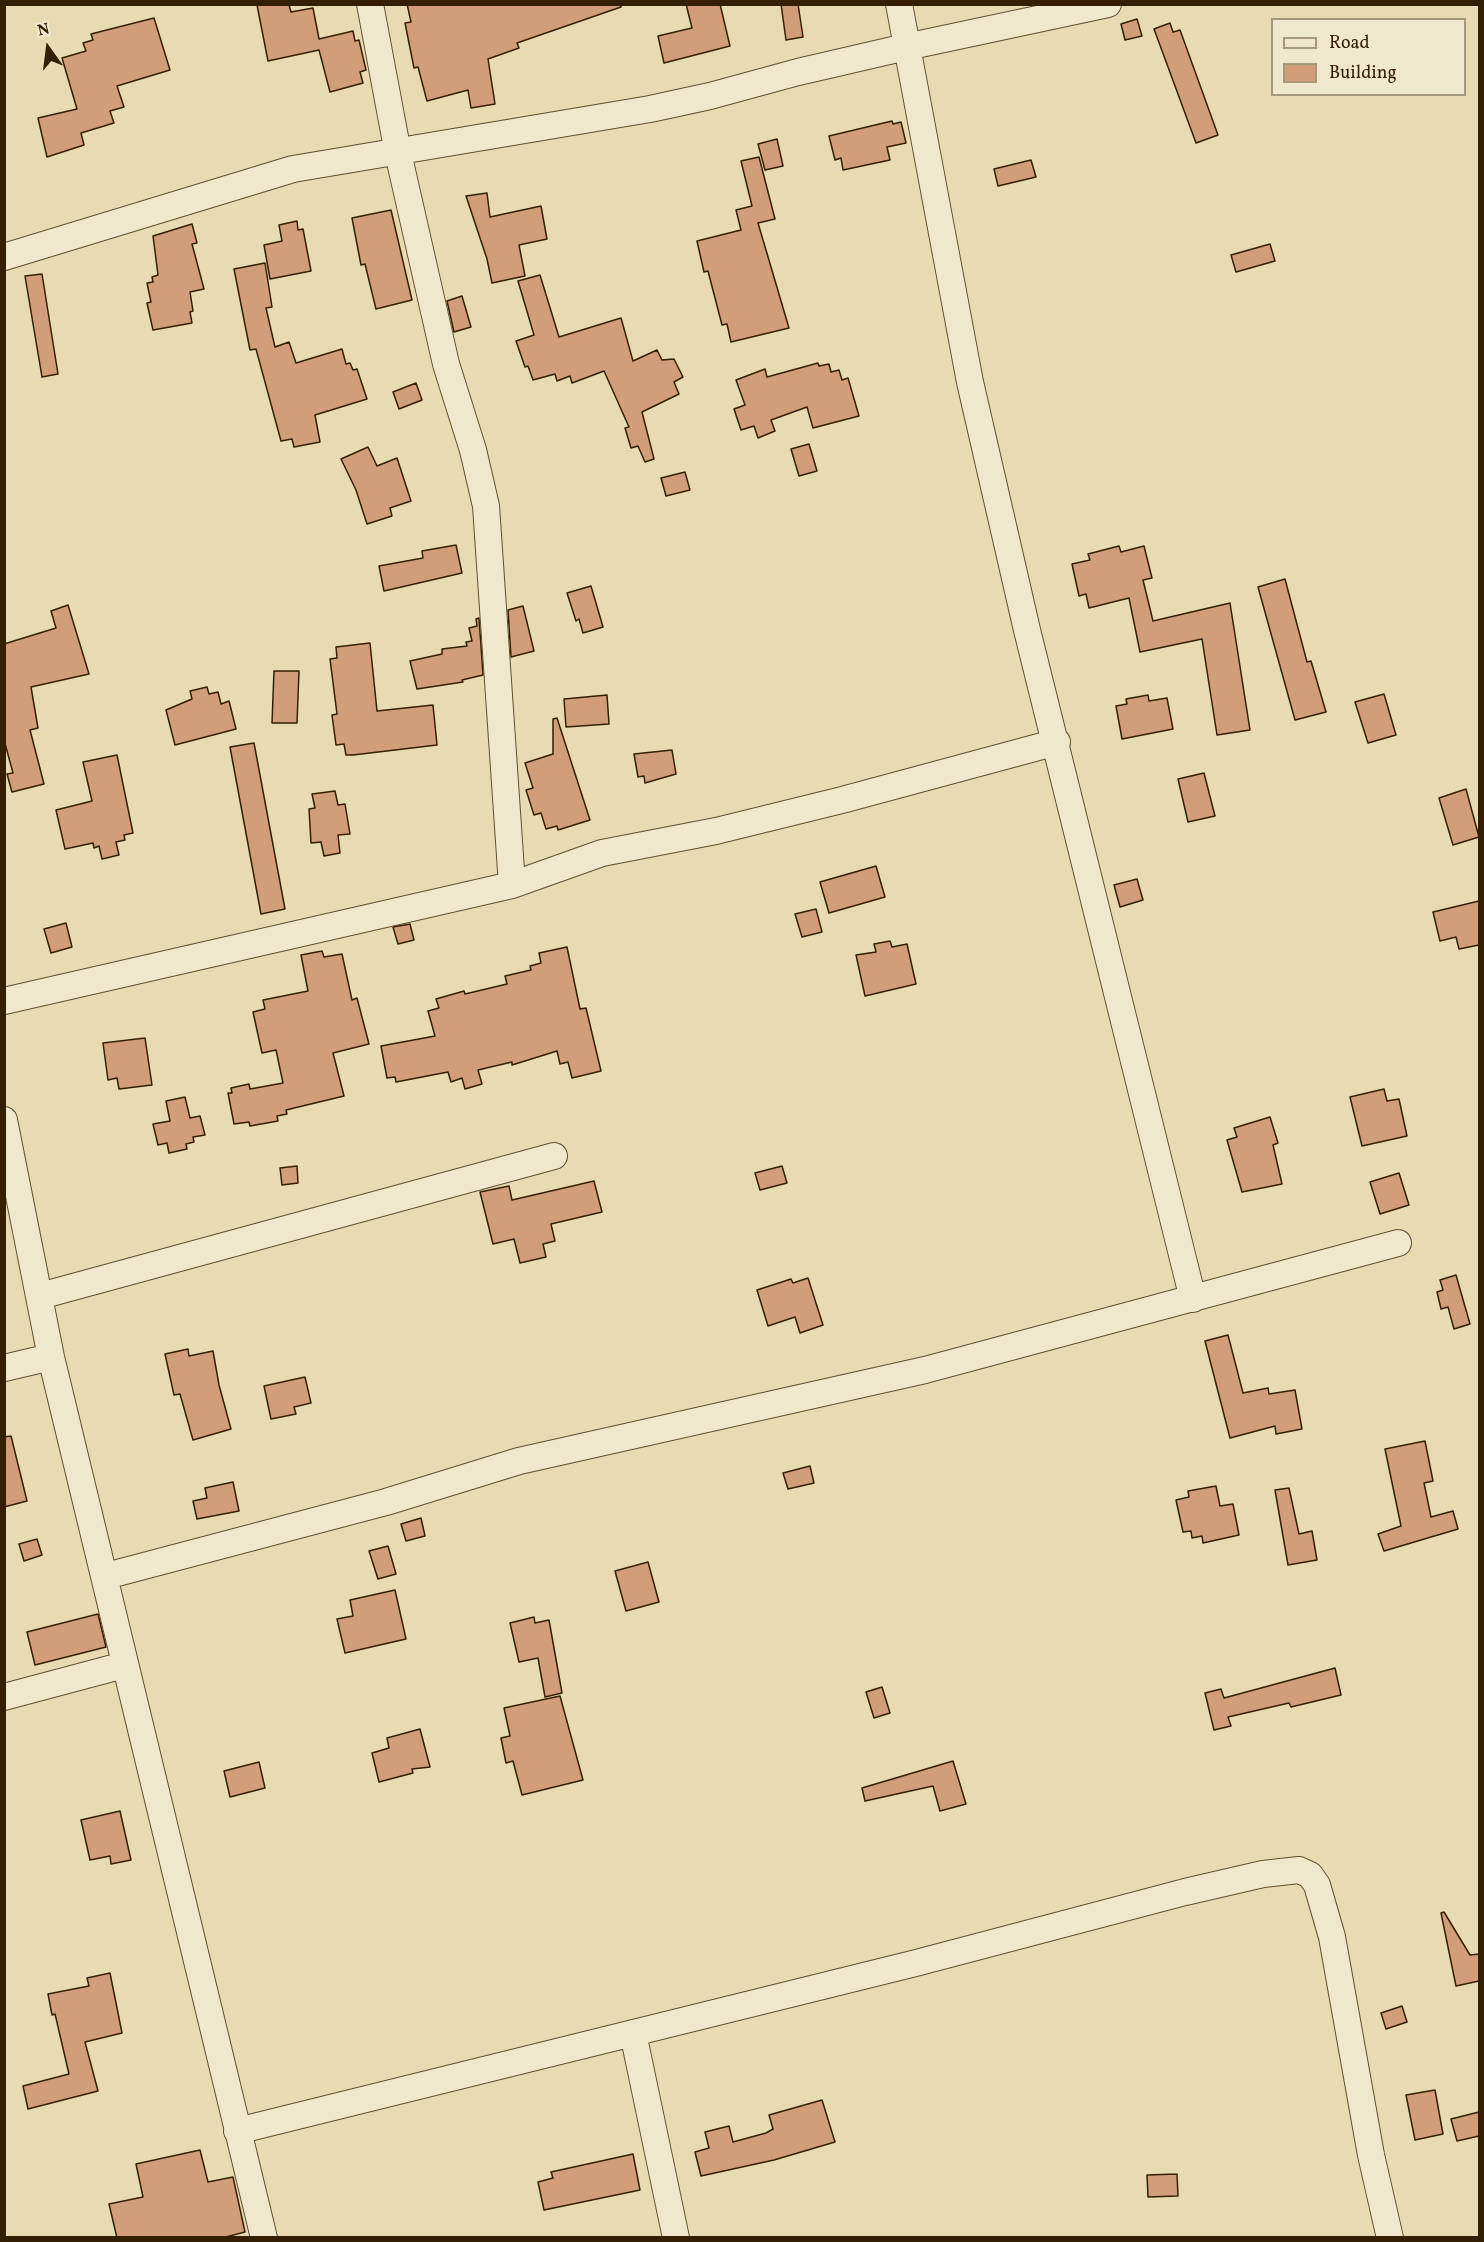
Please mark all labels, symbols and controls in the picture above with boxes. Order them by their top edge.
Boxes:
north arrow [18,18,78,78]
text: N [35,18,52,43]
legend [1271,18,1466,96]
text: Road [1329,31,1370,56]
text: Building [1329,61,1397,86]

